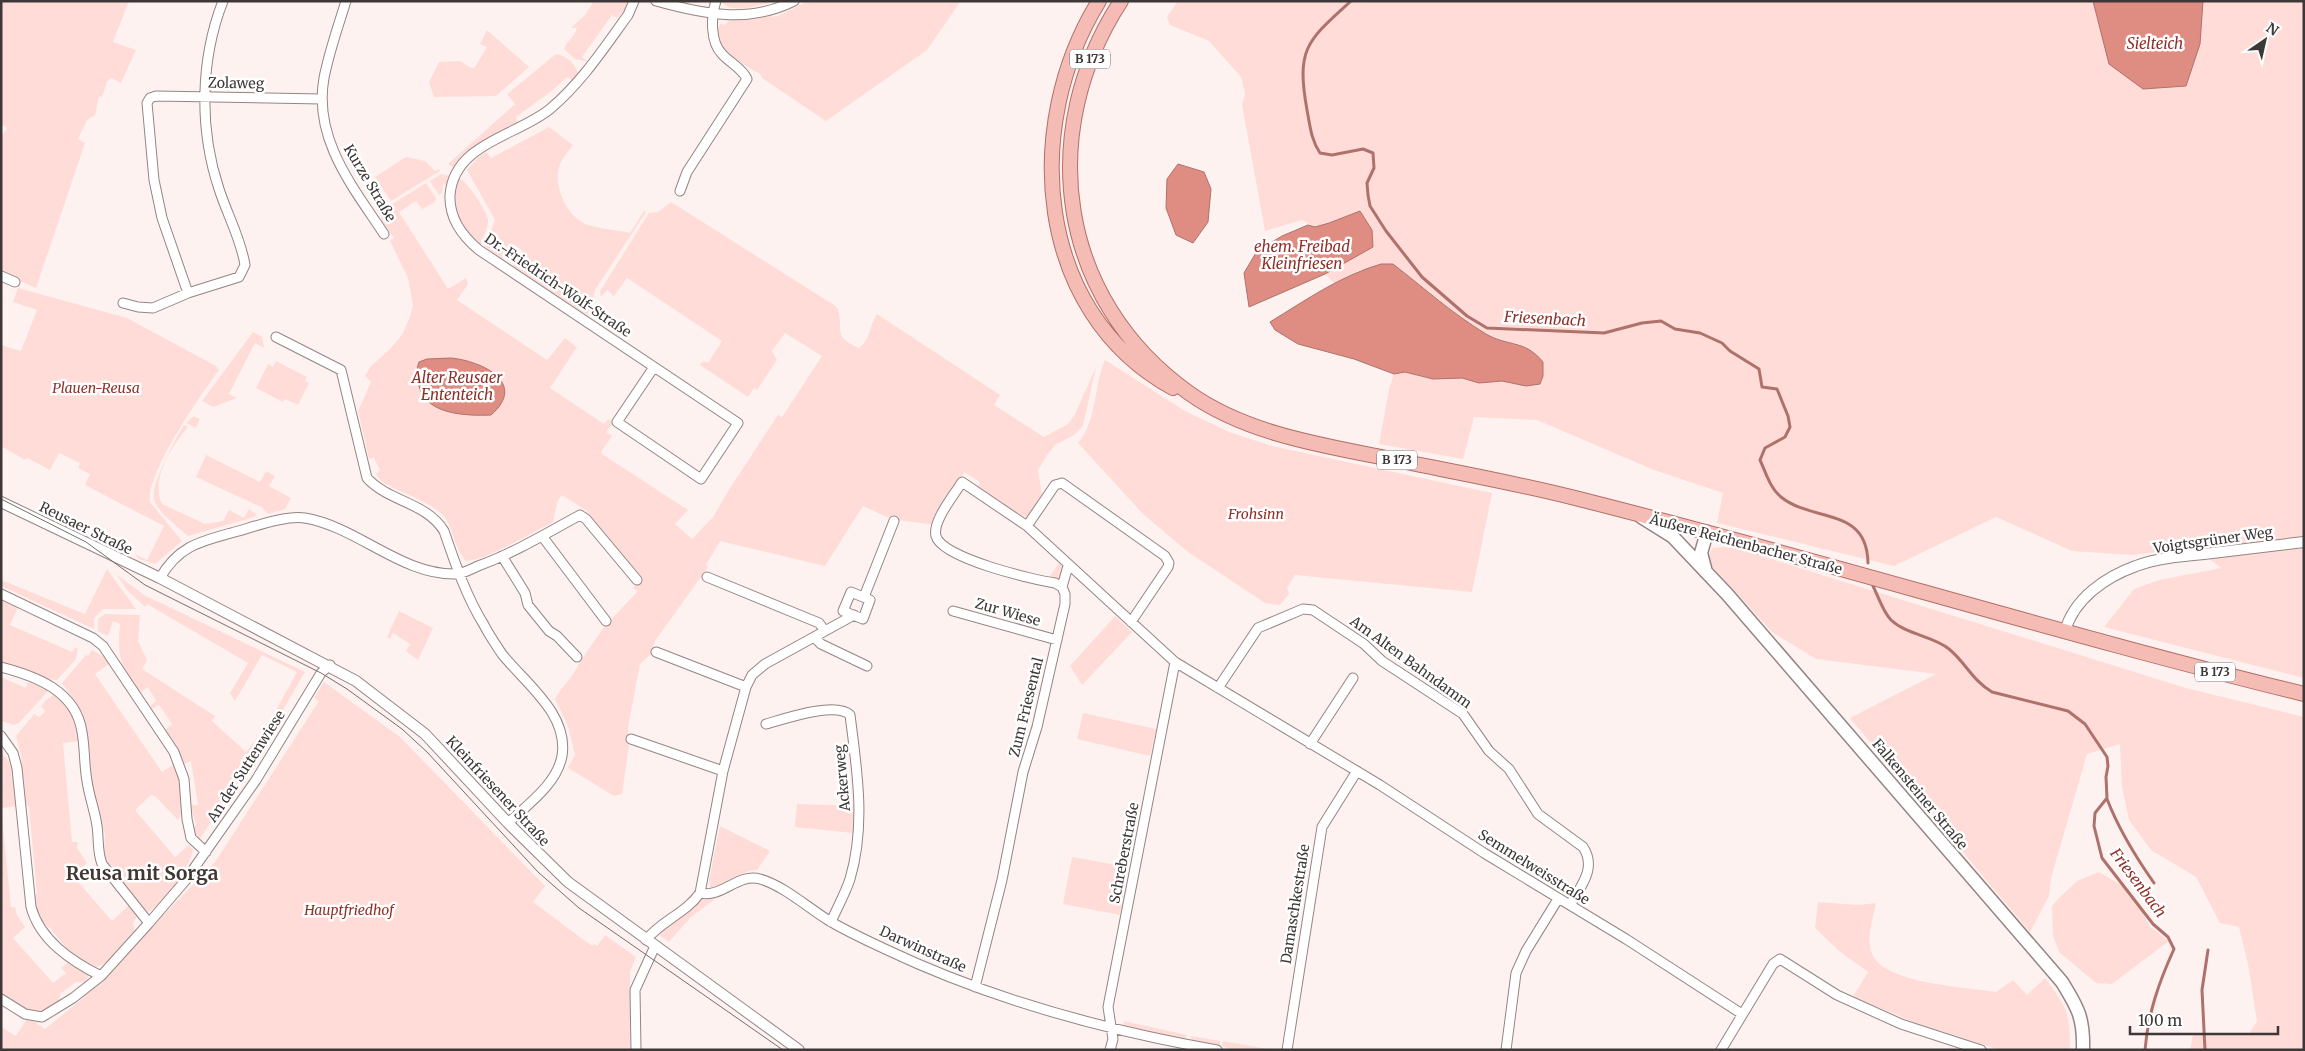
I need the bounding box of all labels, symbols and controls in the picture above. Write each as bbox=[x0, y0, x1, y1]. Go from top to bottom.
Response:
north arrow bbox=[2240, 15, 2290, 65]
text: N bbox=[2263, 19, 2282, 40]
water label: Sielteich bbox=[2127, 34, 2183, 53]
road number: B 173 bbox=[1070, 50, 1110, 68]
street label: Zolaweg bbox=[208, 74, 265, 93]
street label: Kurze Straße bbox=[340, 141, 400, 225]
street label: Dr.-Friedrich-Wolf-Straße bbox=[481, 229, 635, 341]
water label: ehem. Freibad Kleinfriesen bbox=[1254, 237, 1350, 273]
water label: Friesenbach bbox=[1503, 307, 1586, 330]
water label: Alter Reusaer Ententeich bbox=[411, 368, 503, 404]
park label: Plauen-Reusa bbox=[52, 379, 140, 397]
road number: B 173 bbox=[1377, 450, 1417, 470]
street label: Reusaer Straße bbox=[37, 498, 135, 558]
park label: Frohsinn bbox=[1227, 505, 1284, 523]
street label: Äußere Reichenbacher Straße bbox=[1647, 509, 1844, 578]
street label: Voigtsgrüner Weg bbox=[2151, 523, 2275, 557]
street label: Zur Wiese bbox=[973, 594, 1043, 630]
street label: Am Alten Bahndamm bbox=[1346, 611, 1475, 712]
street label: Zum Friesental bbox=[1005, 655, 1047, 759]
road number: B 173 bbox=[2195, 662, 2235, 682]
street label: An der Suttenwiese bbox=[203, 707, 289, 826]
street label: Kleinfriesener Straße bbox=[442, 732, 554, 850]
street label: Falkensteiner Straße bbox=[1868, 735, 1972, 853]
street label: Ackerweg bbox=[830, 743, 854, 813]
street label: Schreberstraße bbox=[1105, 801, 1143, 905]
street label: Semmelweisstraße bbox=[1475, 825, 1593, 909]
street label: Damaschkestraße bbox=[1277, 843, 1313, 965]
water label: Friesenbach bbox=[2106, 844, 2171, 921]
district label: Reusa mit Sorga bbox=[66, 861, 219, 885]
park label: Hauptfriedhof bbox=[303, 901, 396, 919]
street label: Darwinstraße bbox=[877, 922, 969, 976]
scale bar bbox=[2130, 1004, 2278, 1036]
text: 100 m bbox=[2138, 1011, 2182, 1030]

